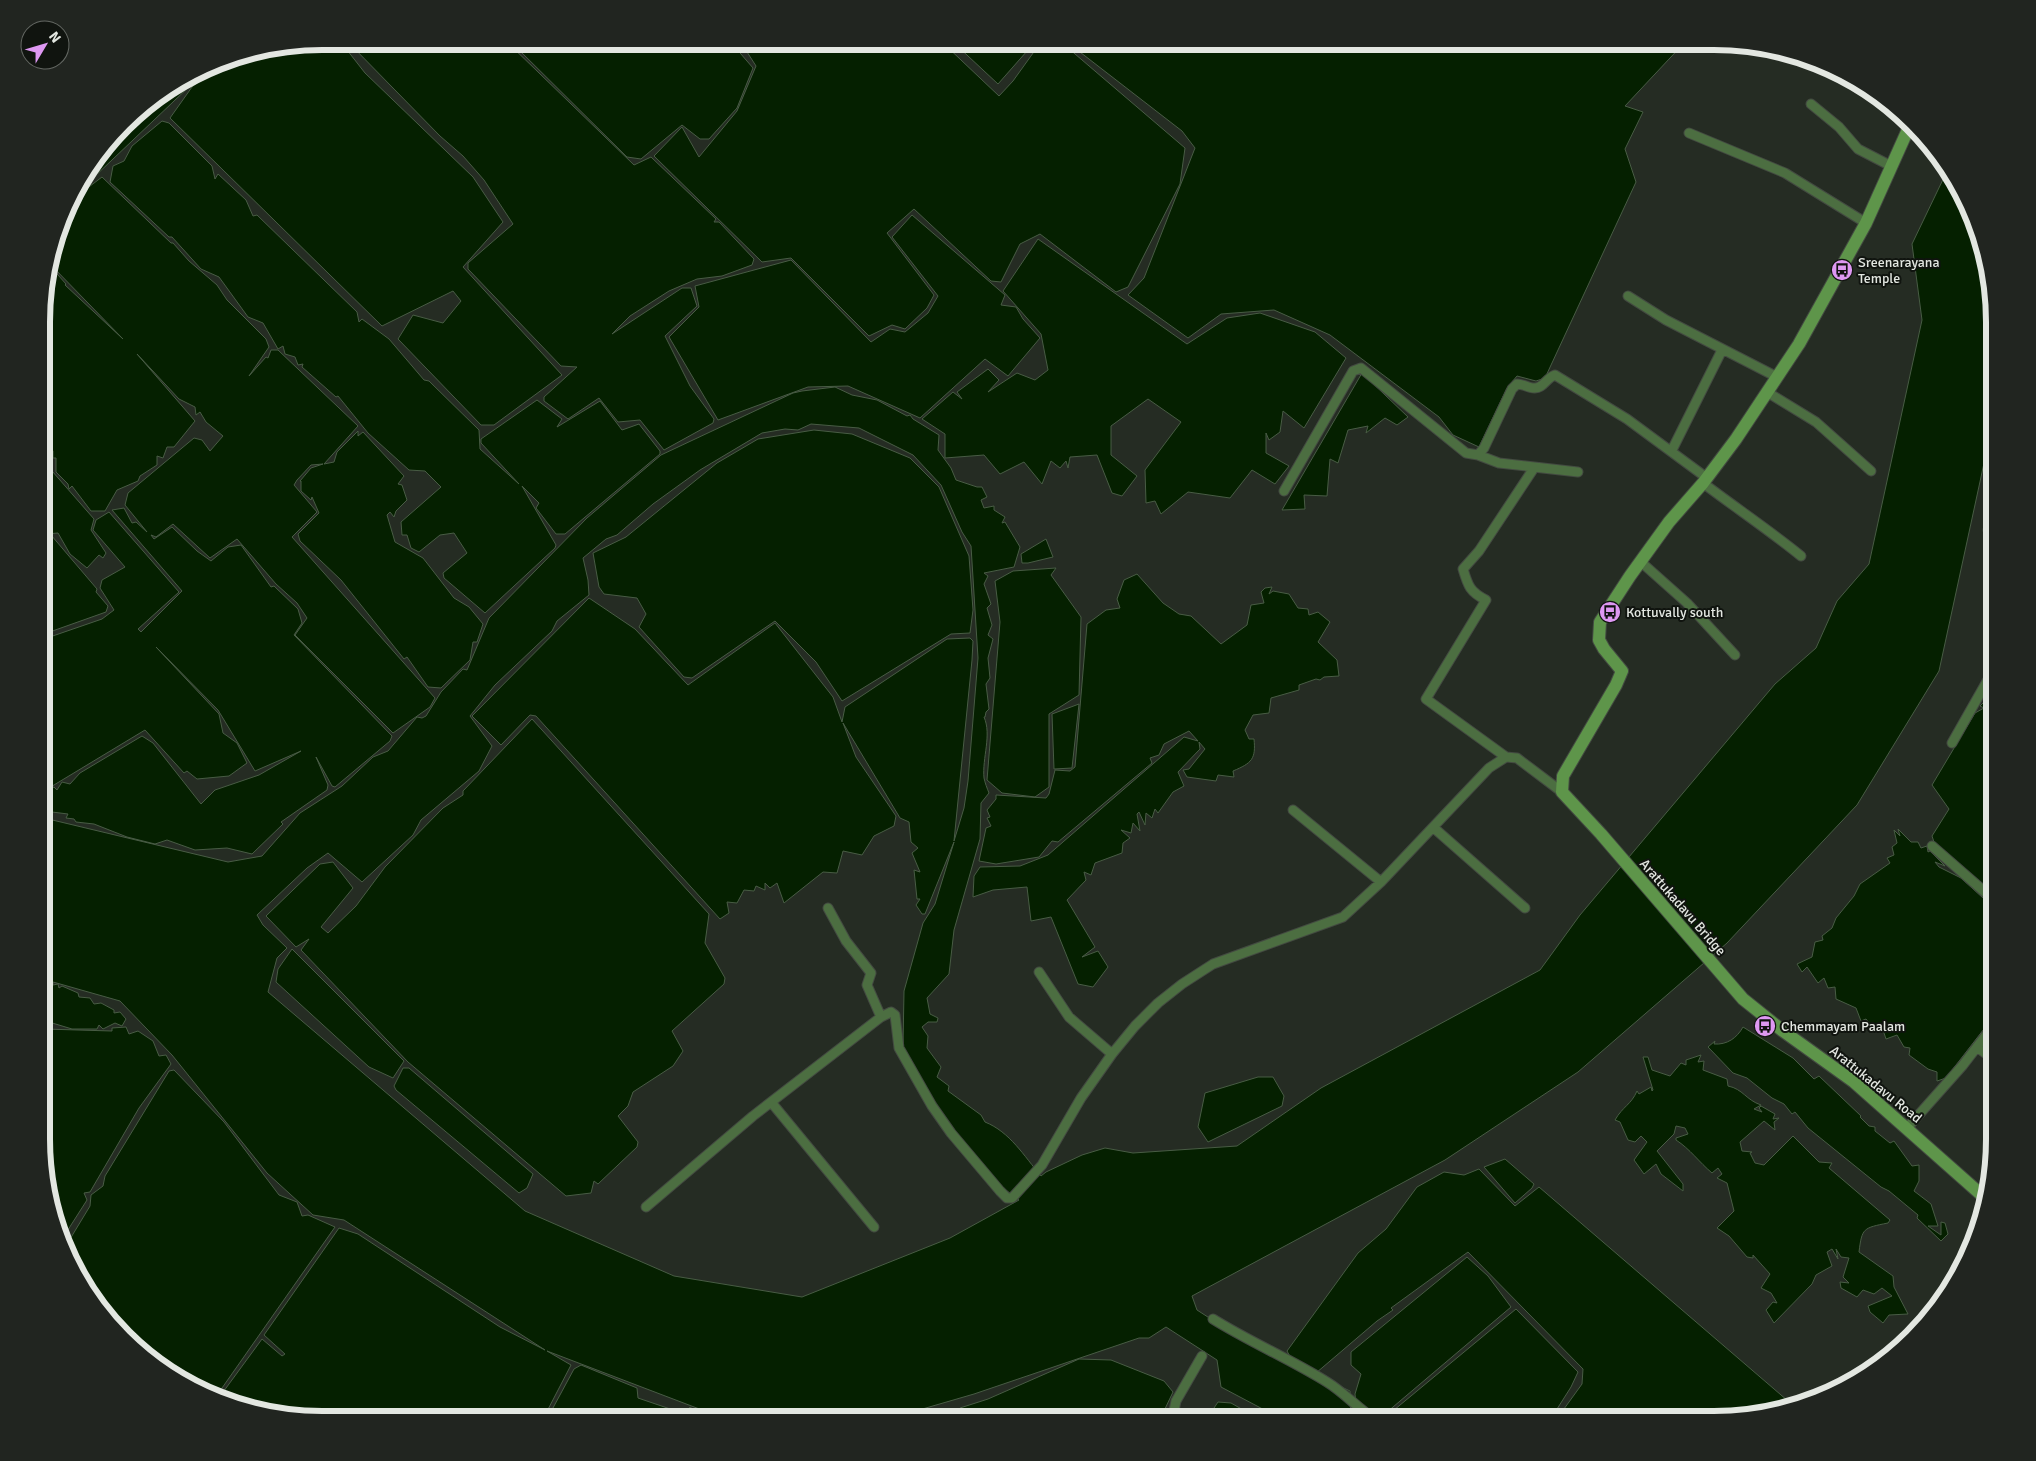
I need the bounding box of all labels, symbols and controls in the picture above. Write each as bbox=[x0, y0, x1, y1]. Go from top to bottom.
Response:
north arrow bbox=[20, 20, 70, 70]
text: N bbox=[45, 28, 65, 46]
place label: Sreenarayana Temple bbox=[1858, 254, 1940, 287]
bus stop icon: Sreenarayana Temple bbox=[1830, 258, 1854, 282]
bus stop icon: Kottuvally south bbox=[1598, 600, 1622, 624]
place label: Kottuvally south bbox=[1626, 604, 1723, 621]
street label: Arattukadavu Bridge bbox=[1636, 855, 1729, 959]
bus stop icon: Chemmayam Paalam bbox=[1753, 1014, 1777, 1038]
place label: Chemmayam Paalam bbox=[1781, 1018, 1905, 1035]
street label: Arattukadavu Road bbox=[1826, 1042, 1925, 1127]

